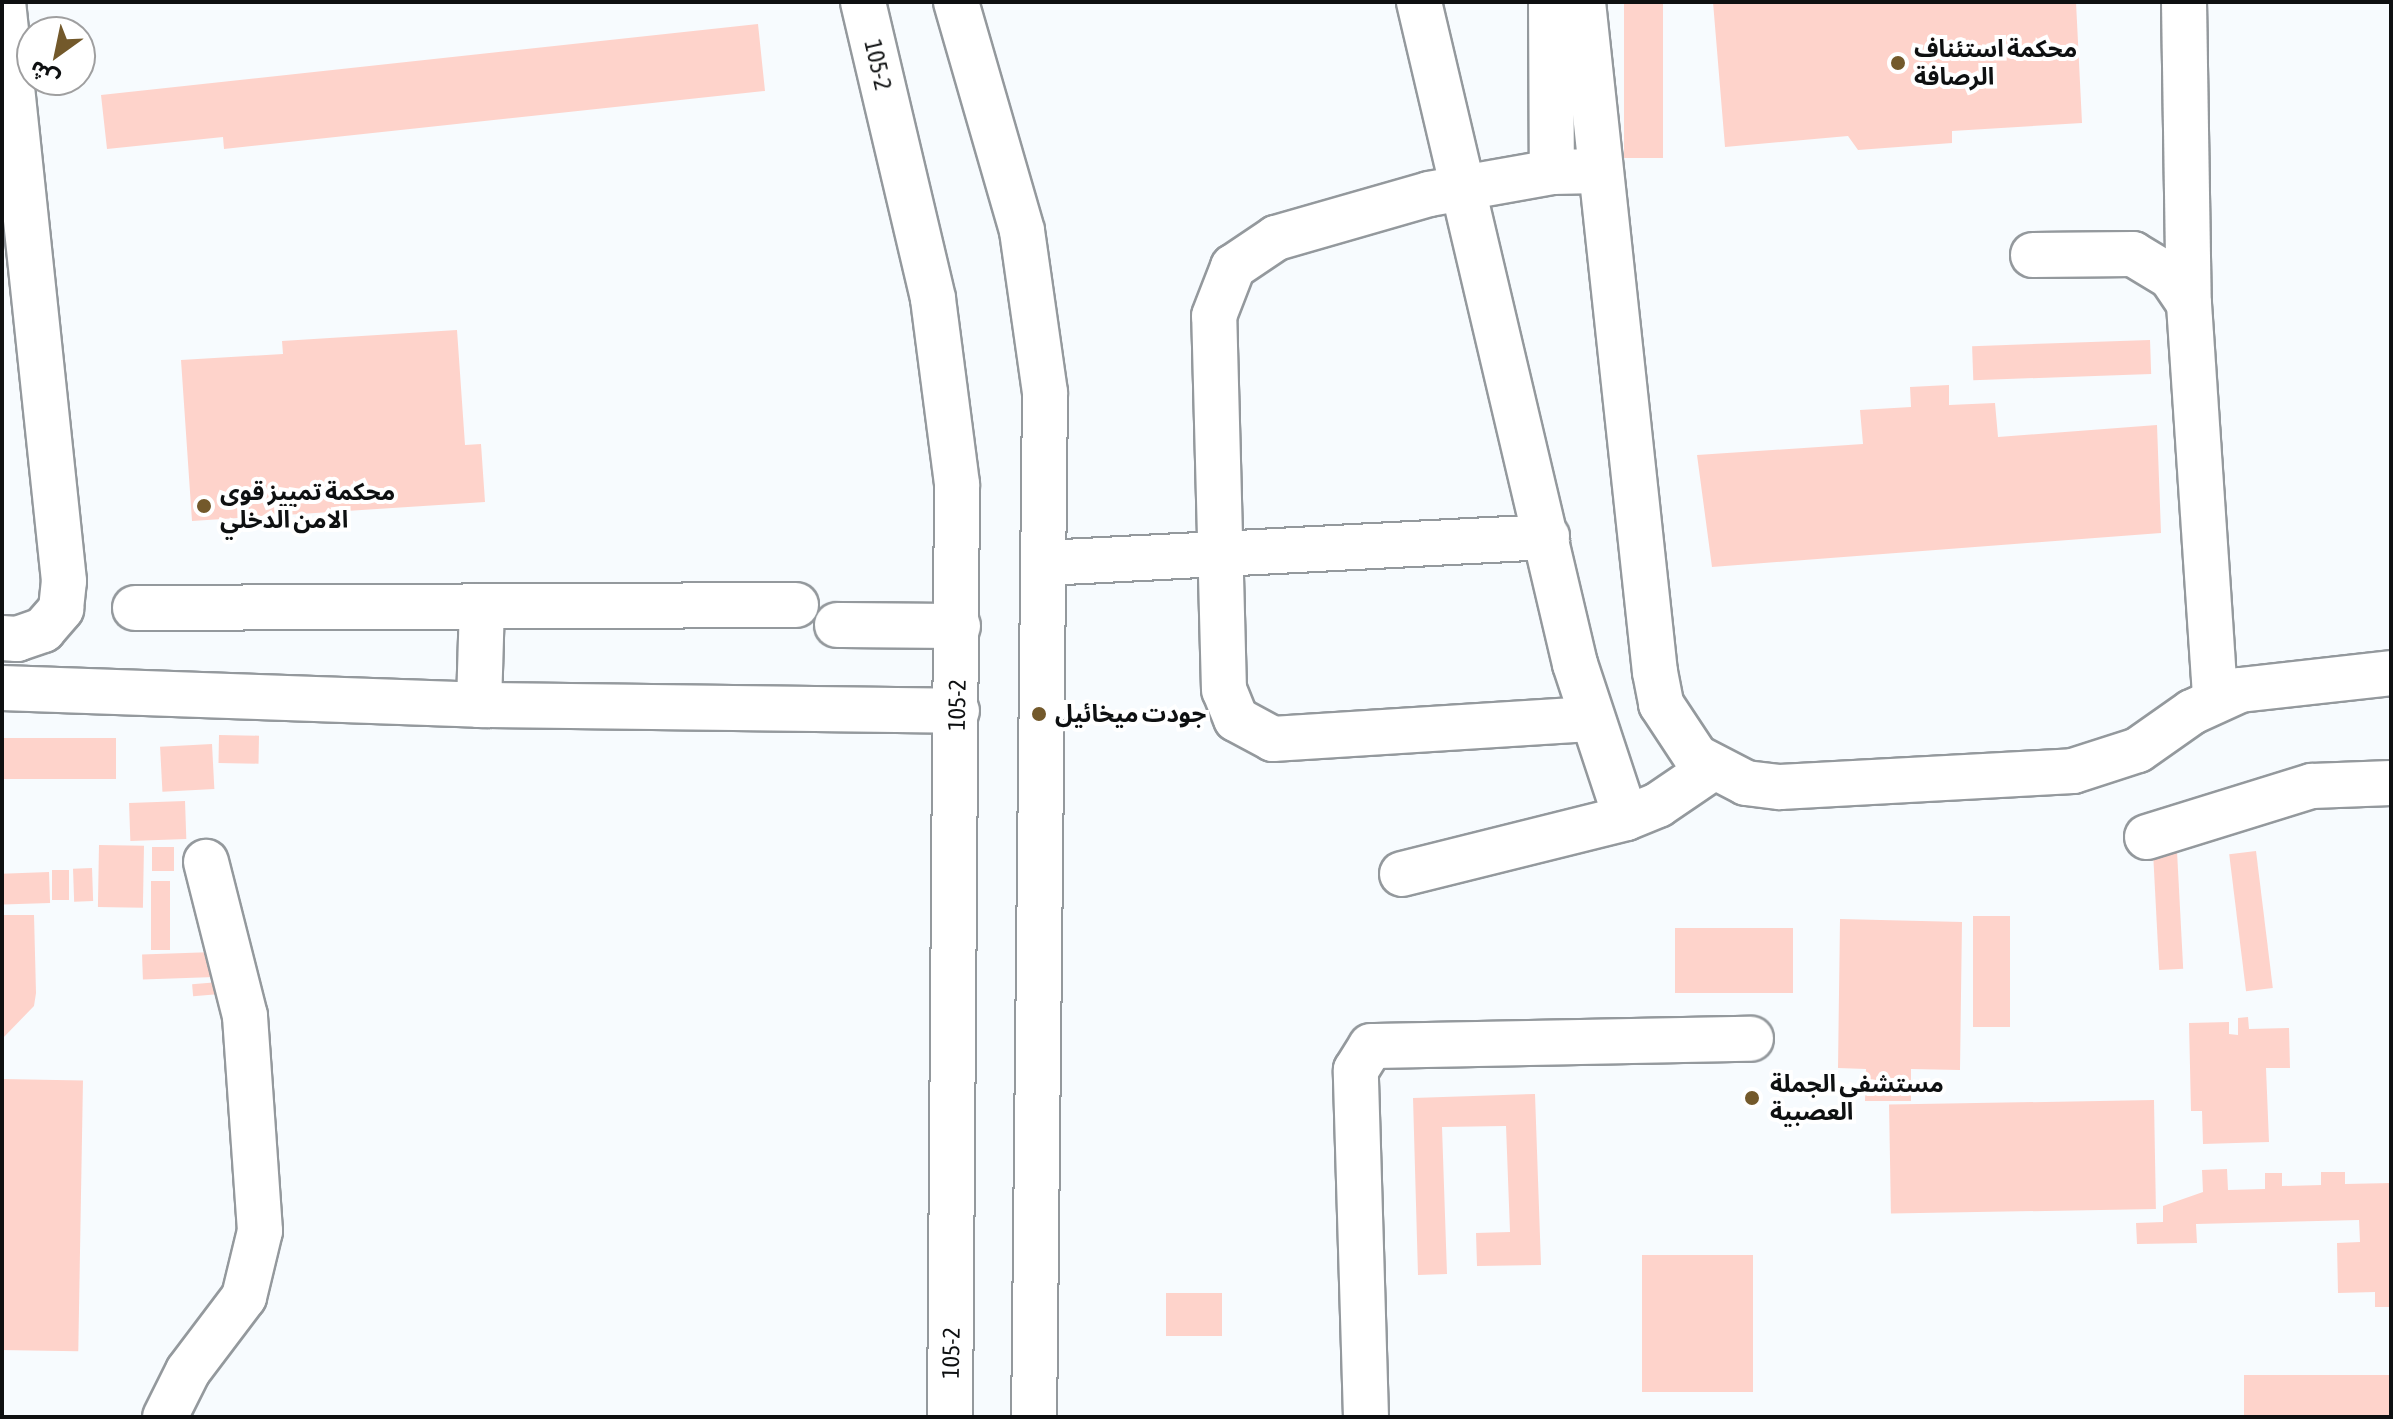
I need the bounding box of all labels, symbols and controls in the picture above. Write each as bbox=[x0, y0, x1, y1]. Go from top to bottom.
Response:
north arrow bbox=[16, 16, 96, 96]
place label: محكمة استئناف الرصافة bbox=[1914, 35, 2077, 91]
street label: 105-2 bbox=[858, 37, 898, 93]
marker: محكمة استئناف الرصافة bbox=[1889, 54, 1907, 72]
text: ش bbox=[24, 55, 64, 94]
place label: محكمة تمييز قوى الامن الدخلي bbox=[220, 478, 395, 534]
marker: محكمة تمييز قوى الامن الدخلي bbox=[195, 497, 213, 515]
street label: 105-2 bbox=[942, 679, 972, 731]
place label: جودت ميخائيل bbox=[1055, 700, 1206, 728]
marker: جودت ميخائيل bbox=[1030, 705, 1048, 723]
place label: مستشفى الجملة العصبية bbox=[1770, 1070, 1944, 1126]
marker: مستشفى الجملة العصبية bbox=[1741, 1087, 1763, 1109]
street label: 105-2 bbox=[936, 1327, 966, 1379]

